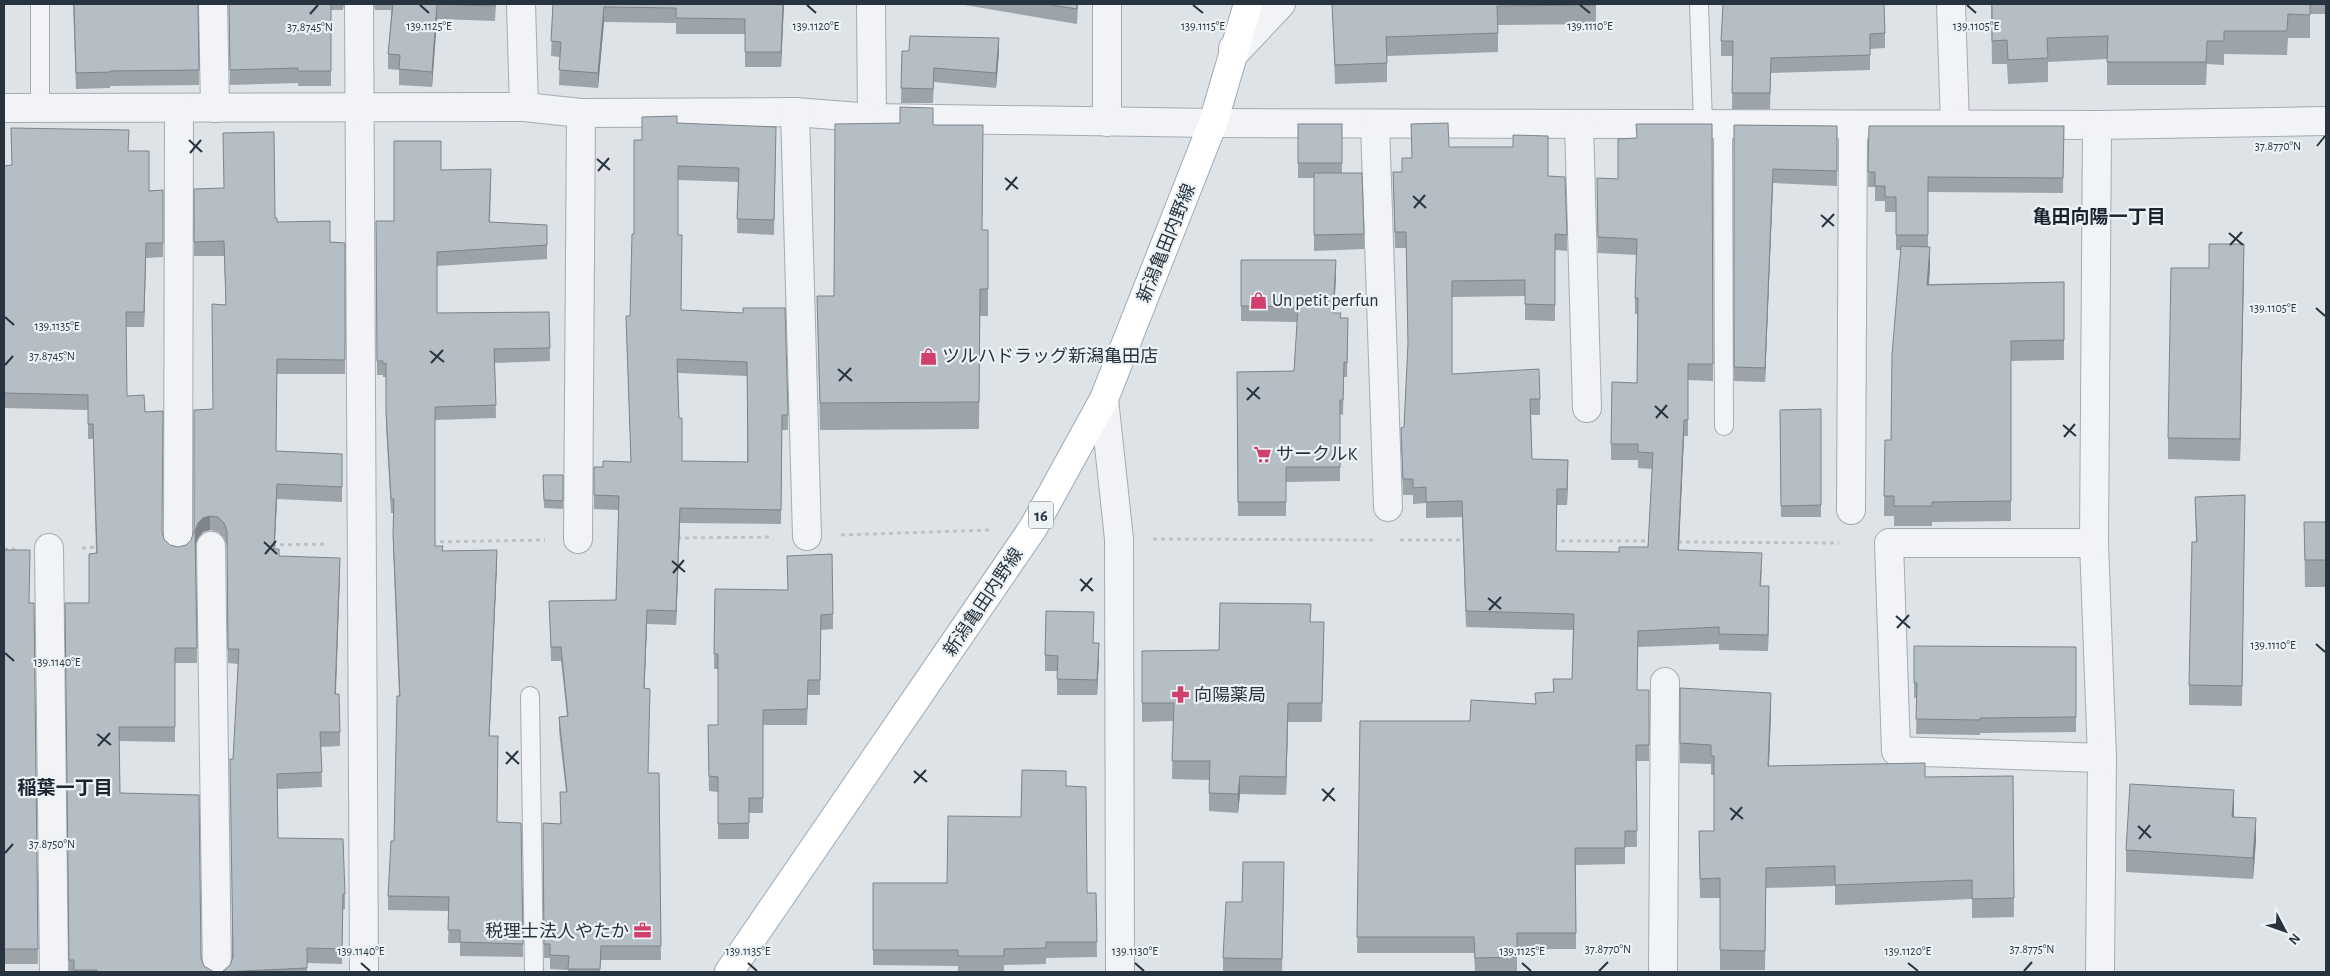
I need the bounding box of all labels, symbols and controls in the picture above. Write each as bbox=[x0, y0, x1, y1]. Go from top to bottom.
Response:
text: 139.1125°E bbox=[406, 20, 452, 32]
text: 139.1120°E bbox=[793, 20, 840, 32]
text: 139.1115°E bbox=[1181, 20, 1225, 32]
text: 139.1110°E bbox=[1567, 20, 1613, 32]
text: 139.1105°E bbox=[1953, 20, 1999, 32]
text: 37.8745°N bbox=[287, 21, 333, 33]
text: 37.8770°N bbox=[2255, 140, 2301, 152]
street label: 新潟亀田内野線 bbox=[1133, 181, 1199, 305]
district label: 亀田向陽一丁目 bbox=[2032, 206, 2166, 227]
shop icon: Un petit perfun bbox=[1248, 290, 1268, 310]
place label: Un petit perfun bbox=[1272, 292, 1378, 310]
text: 139.1105°E bbox=[2250, 302, 2296, 314]
text: 139.1135°E bbox=[35, 320, 80, 332]
shop icon: ツルハドラッグ新潟亀田店 bbox=[918, 346, 938, 366]
place label: ツルハドラッグ新潟亀田店 bbox=[942, 346, 1158, 366]
text: 37.8745°N bbox=[29, 350, 75, 362]
supermarket icon: サークルK bbox=[1252, 444, 1272, 464]
place label: サークルK bbox=[1276, 445, 1357, 464]
road number: 16 bbox=[1028, 502, 1054, 528]
street label: 新潟亀田内野線 bbox=[939, 544, 1027, 660]
text: 139.1110°E bbox=[2250, 639, 2296, 651]
text: 139.1140°E bbox=[33, 656, 81, 668]
pharmacy icon: 向陽薬局 bbox=[1170, 685, 1190, 705]
place label: 向陽薬局 bbox=[1194, 685, 1266, 705]
district label: 稲葉一丁目 bbox=[17, 777, 113, 798]
text: 37.8750°N bbox=[29, 838, 75, 850]
north arrow bbox=[2260, 906, 2310, 956]
place label: 税理士法人やたか bbox=[485, 921, 629, 941]
office icon: 税理士法人やたか bbox=[633, 921, 653, 941]
text: N bbox=[2286, 931, 2303, 947]
text: 37.8770°N bbox=[1585, 943, 1631, 955]
text: 37.8775°N bbox=[2009, 943, 2055, 955]
text: 139.1140°E bbox=[337, 945, 385, 957]
text: 139.1135°E bbox=[726, 945, 771, 957]
text: 139.1130°E bbox=[1112, 945, 1158, 957]
text: 139.1125°E bbox=[1499, 945, 1545, 957]
text: 139.1120°E bbox=[1885, 945, 1932, 957]

